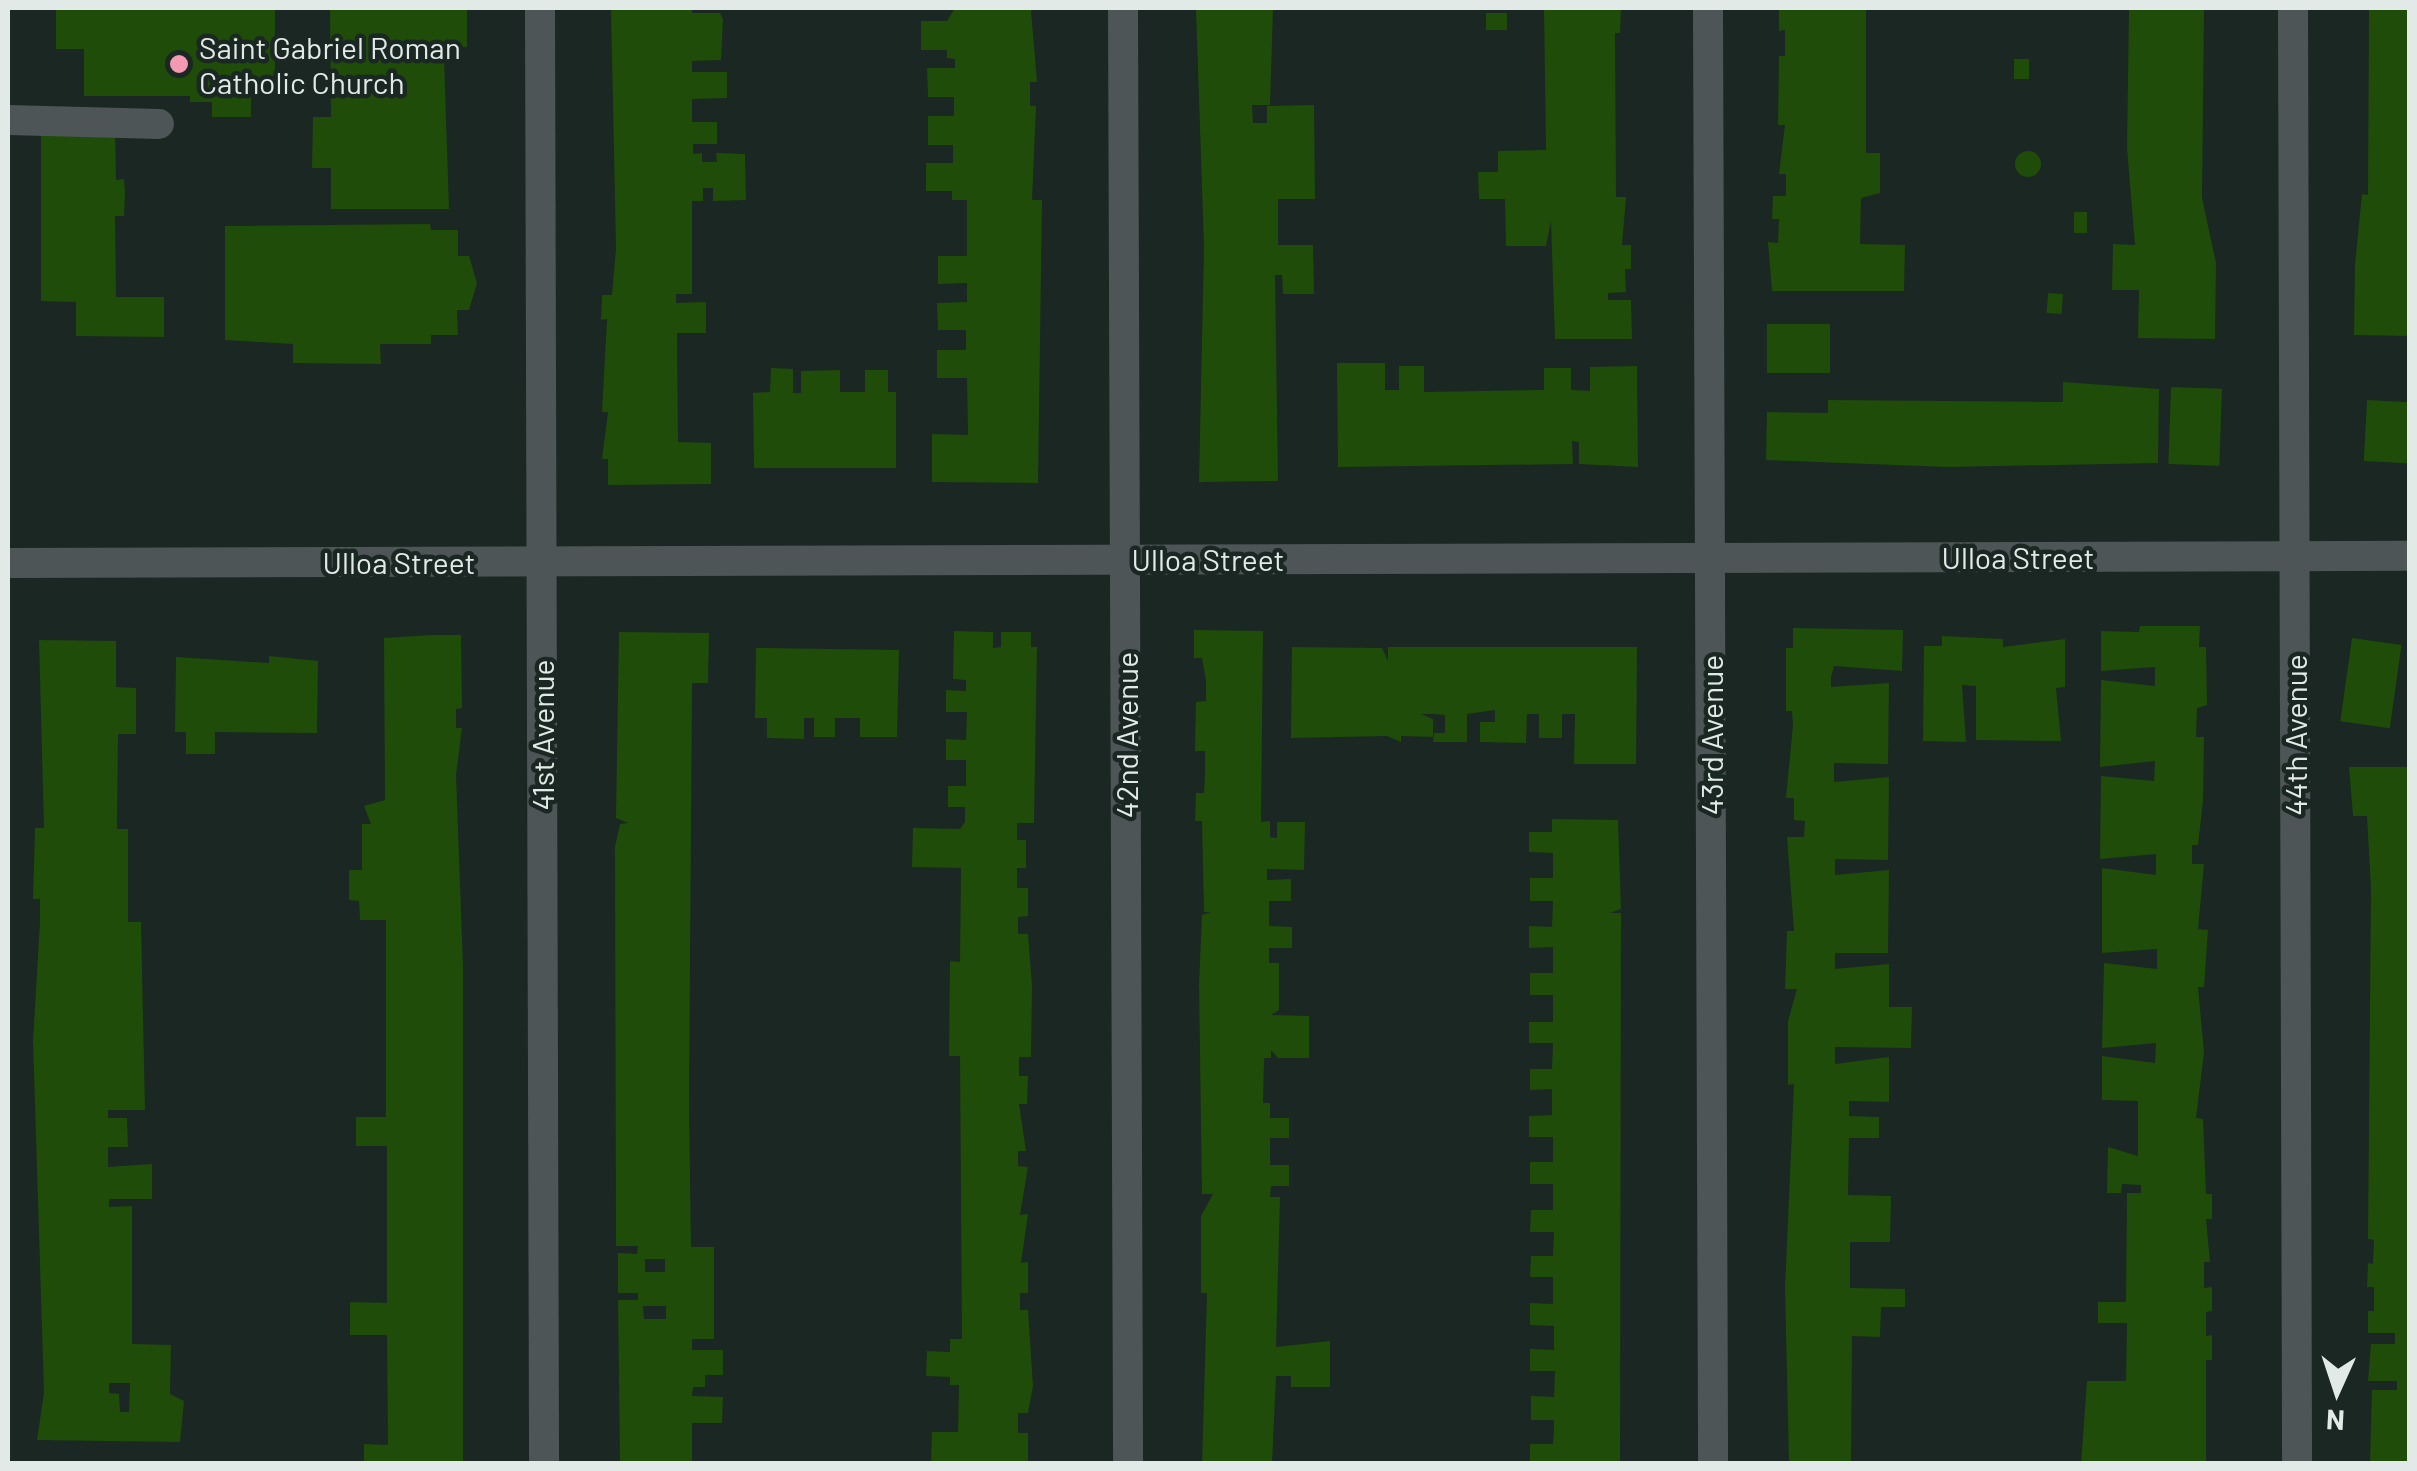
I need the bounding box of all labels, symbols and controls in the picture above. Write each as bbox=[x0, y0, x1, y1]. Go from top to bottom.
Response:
place label: Saint Gabriel Roman Catholic Church bbox=[199, 29, 461, 100]
marker: Saint Gabriel Roman Catholic Church bbox=[168, 53, 190, 75]
street label: Ulloa Street bbox=[1942, 539, 2094, 575]
street label: Ulloa Street bbox=[1132, 541, 1284, 577]
street label: Ulloa Street bbox=[323, 544, 475, 580]
street label: 42nd Avenue bbox=[1108, 652, 1144, 818]
street label: 44th Avenue bbox=[2277, 654, 2313, 816]
street label: 43rd Avenue bbox=[1693, 655, 1729, 815]
street label: 41st Avenue bbox=[524, 660, 560, 810]
north arrow bbox=[2287, 1341, 2387, 1441]
text: N bbox=[2325, 1403, 2346, 1438]

